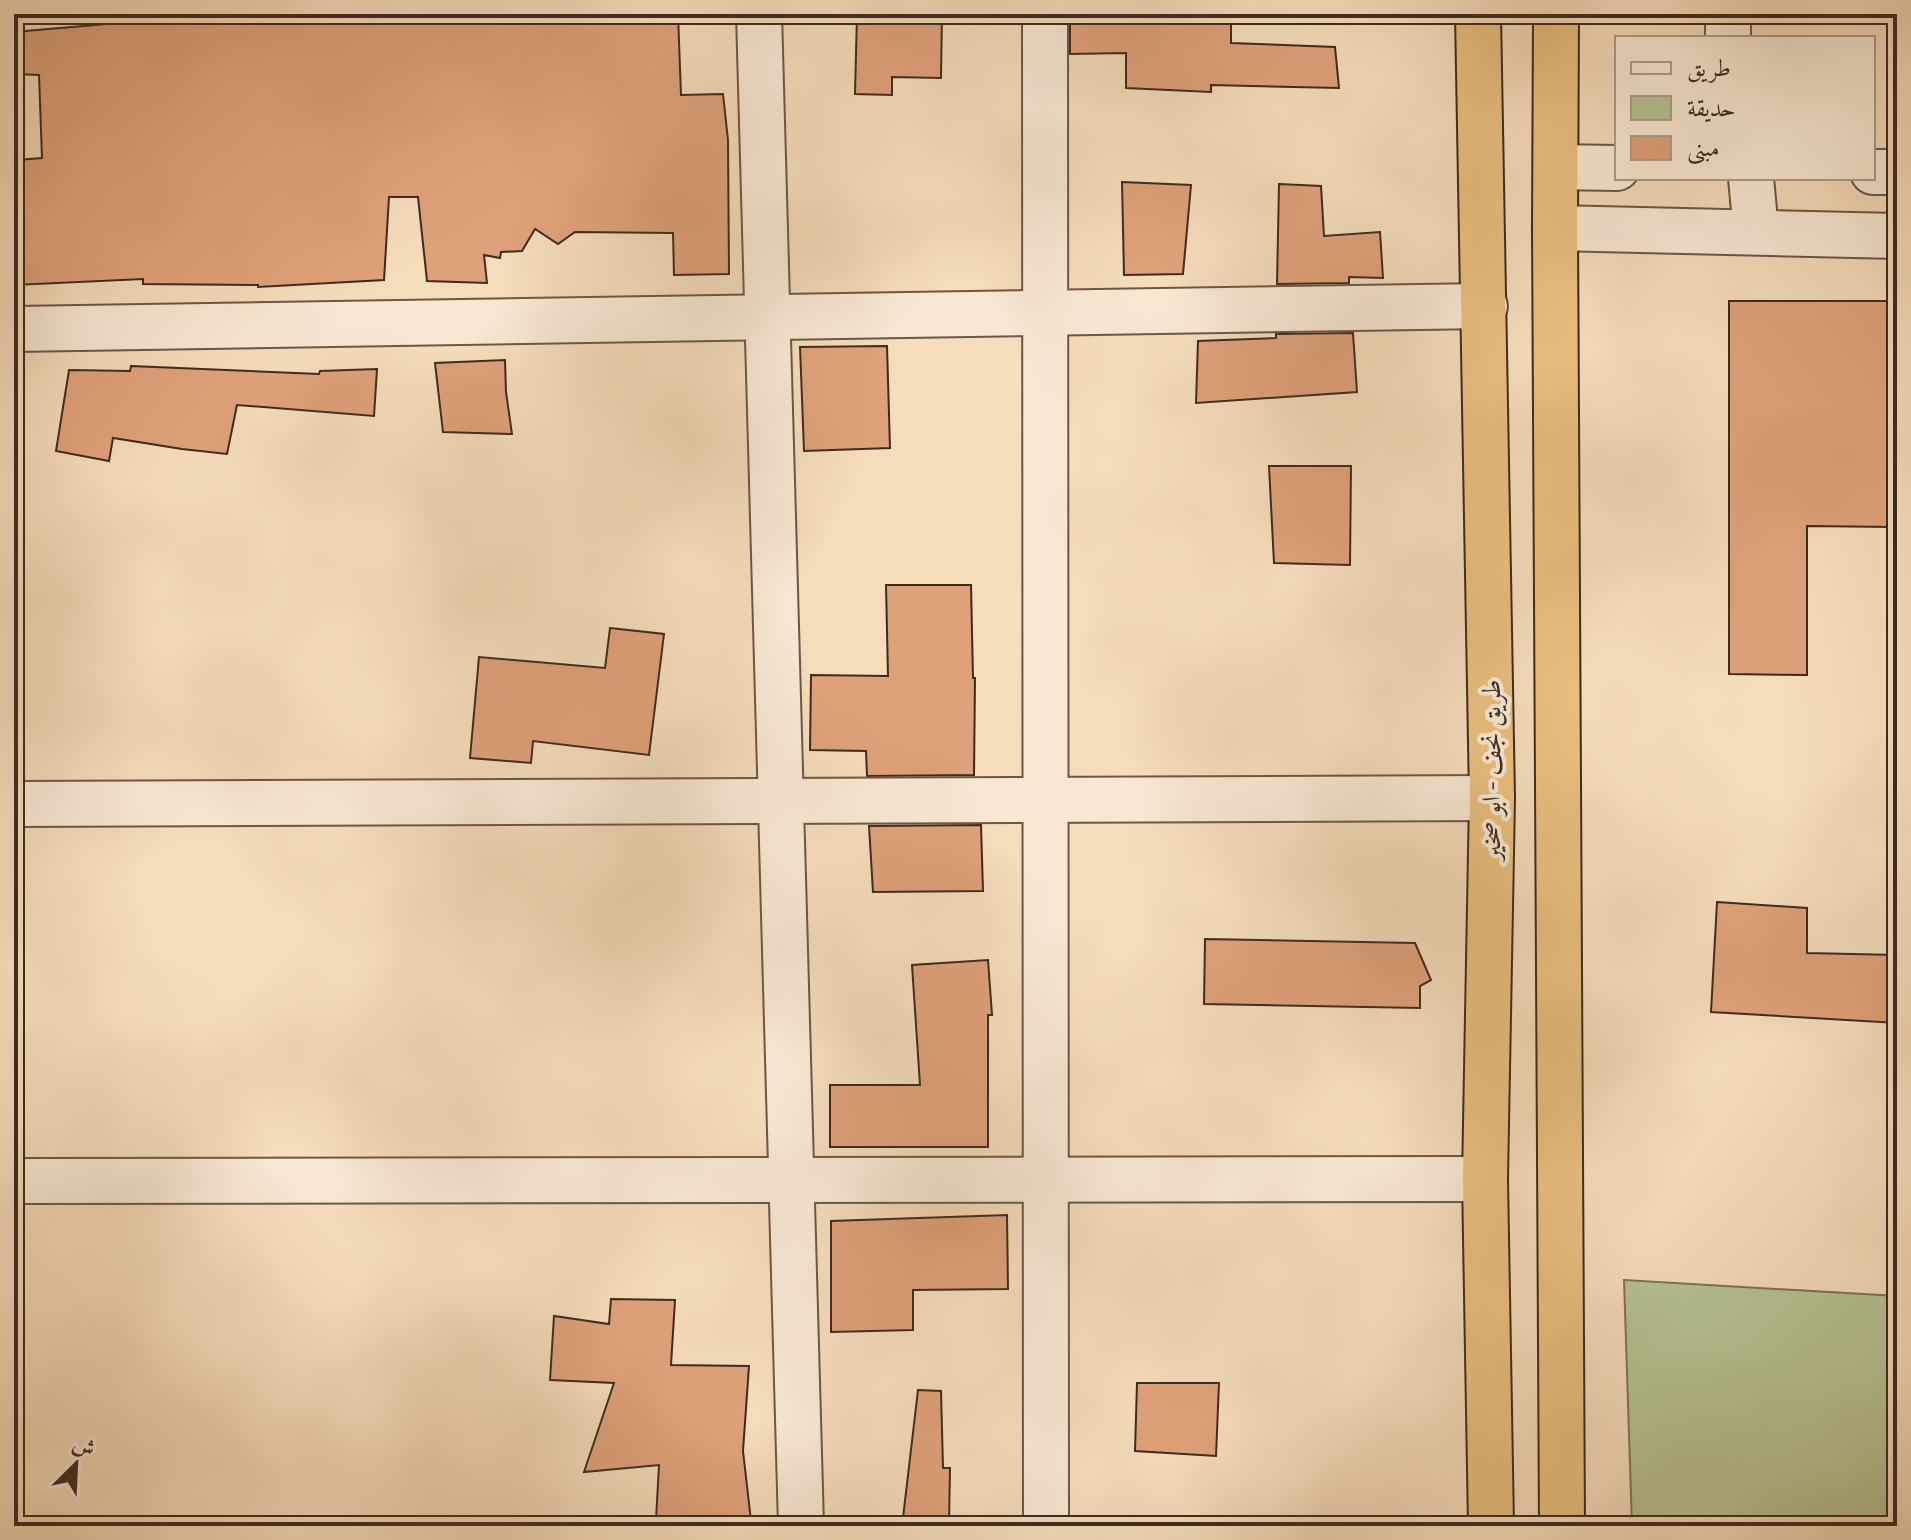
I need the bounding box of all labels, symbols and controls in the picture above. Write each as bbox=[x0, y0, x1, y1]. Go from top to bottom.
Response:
legend bbox=[1615, 36, 1875, 180]
text: طريق bbox=[1687, 50, 1731, 85]
text: حديقة bbox=[1687, 90, 1736, 125]
text: مبنى bbox=[1687, 130, 1720, 165]
street label: طريق نجف - ابو صخير bbox=[1471, 680, 1510, 863]
north arrow bbox=[36, 1424, 116, 1504]
text: ش bbox=[68, 1427, 101, 1465]

